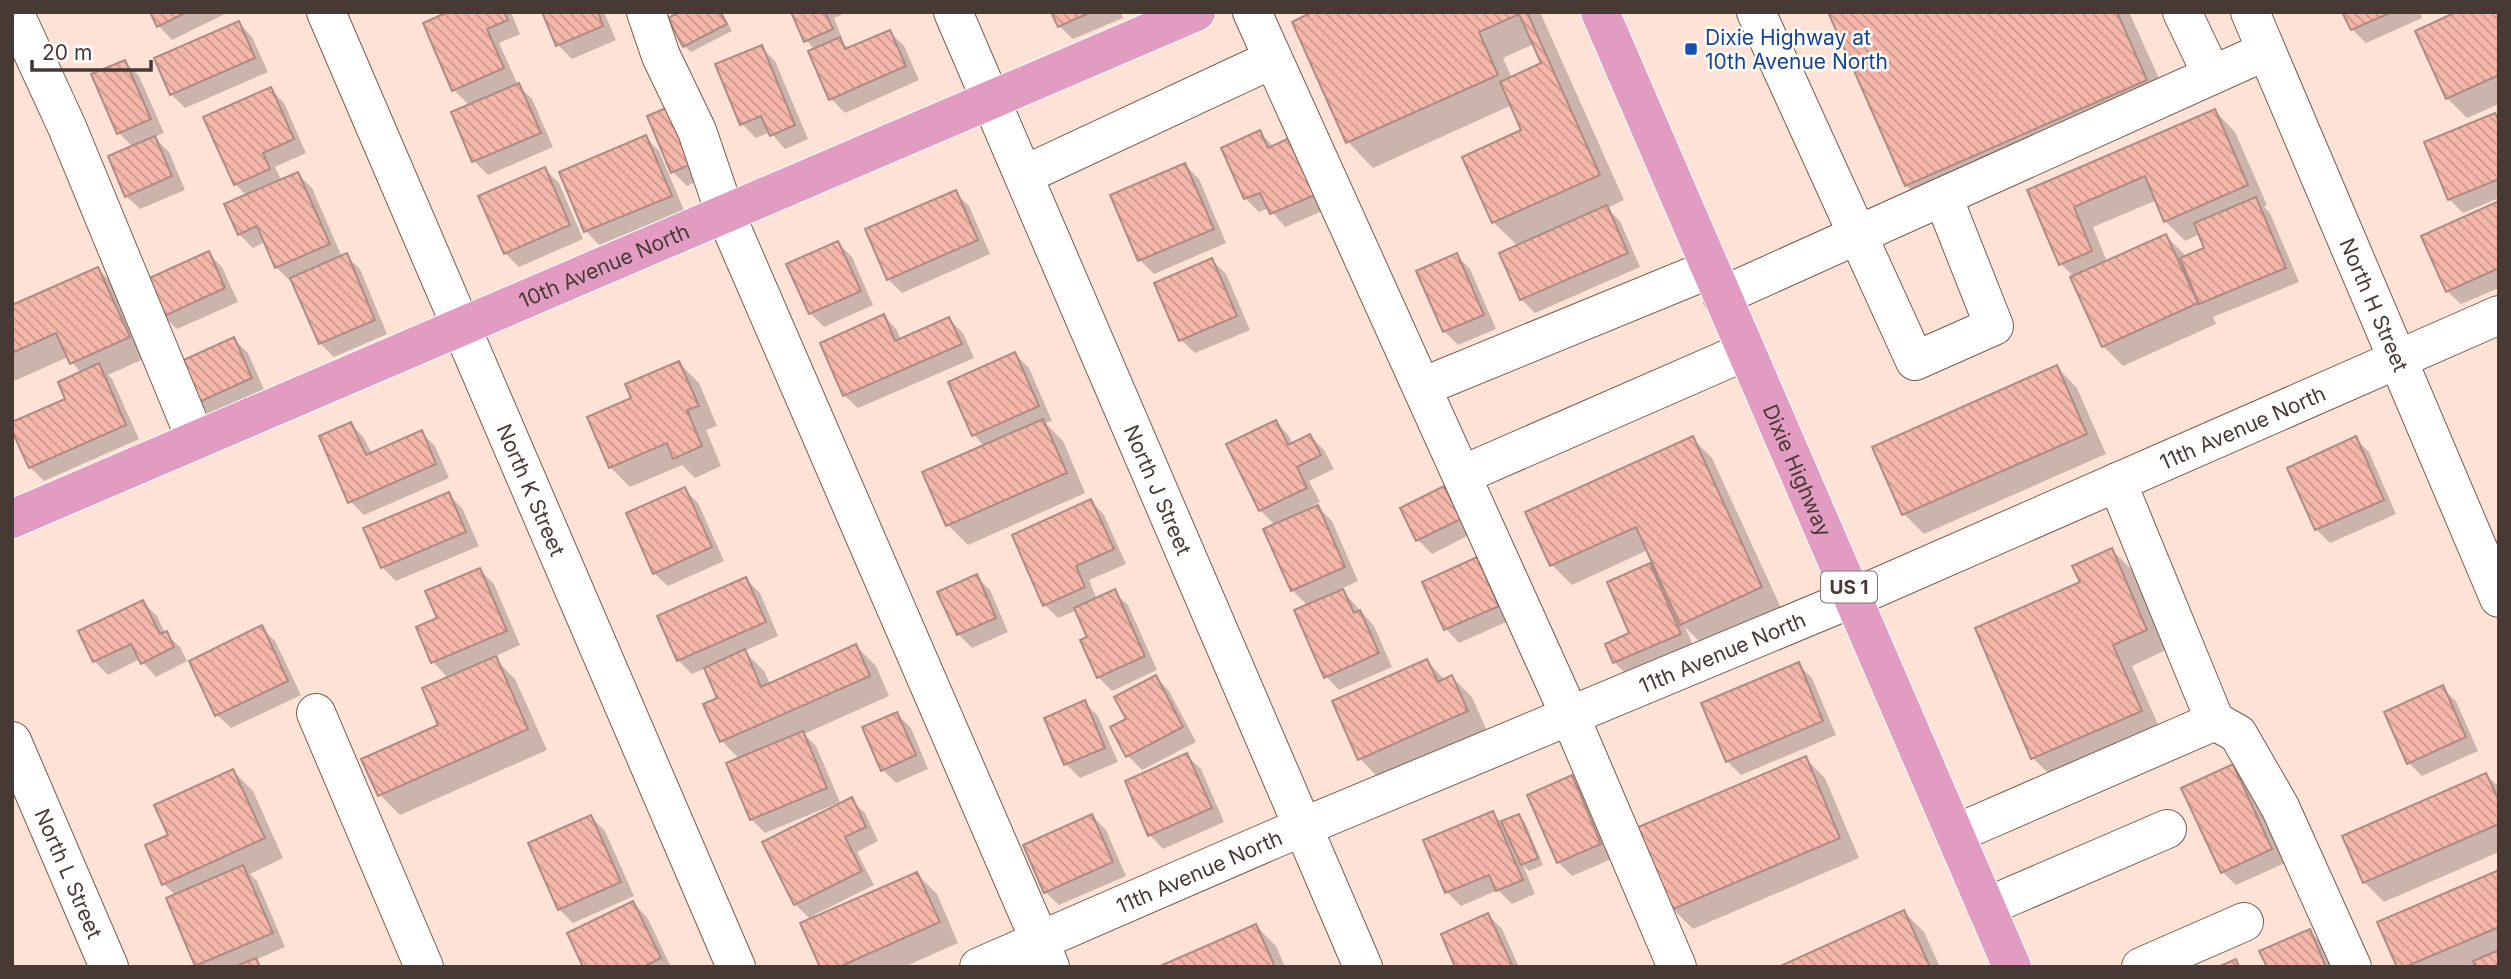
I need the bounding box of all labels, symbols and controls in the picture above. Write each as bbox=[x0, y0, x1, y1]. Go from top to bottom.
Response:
place label: Dixie Highway at 10th Avenue North bbox=[1705, 25, 1888, 74]
scale bar bbox=[32, 28, 150, 72]
text: 20 m bbox=[42, 40, 92, 65]
marker: Dixie Highway at 10th Avenue North bbox=[1683, 41, 1699, 57]
street label: 10th Avenue North bbox=[515, 218, 693, 313]
street label: North H Street bbox=[2335, 234, 2414, 375]
street label: 11th Avenue North bbox=[2156, 380, 2329, 475]
street label: Dixie Highway bbox=[1758, 400, 1837, 540]
street label: North K Street bbox=[492, 420, 571, 560]
street label: North J Street bbox=[1119, 421, 1197, 559]
road number: US 1 bbox=[1821, 572, 1877, 602]
street label: 11th Avenue North bbox=[1635, 607, 1809, 698]
street label: North L Street bbox=[30, 805, 108, 942]
street label: 11th Avenue North bbox=[1112, 825, 1286, 918]

